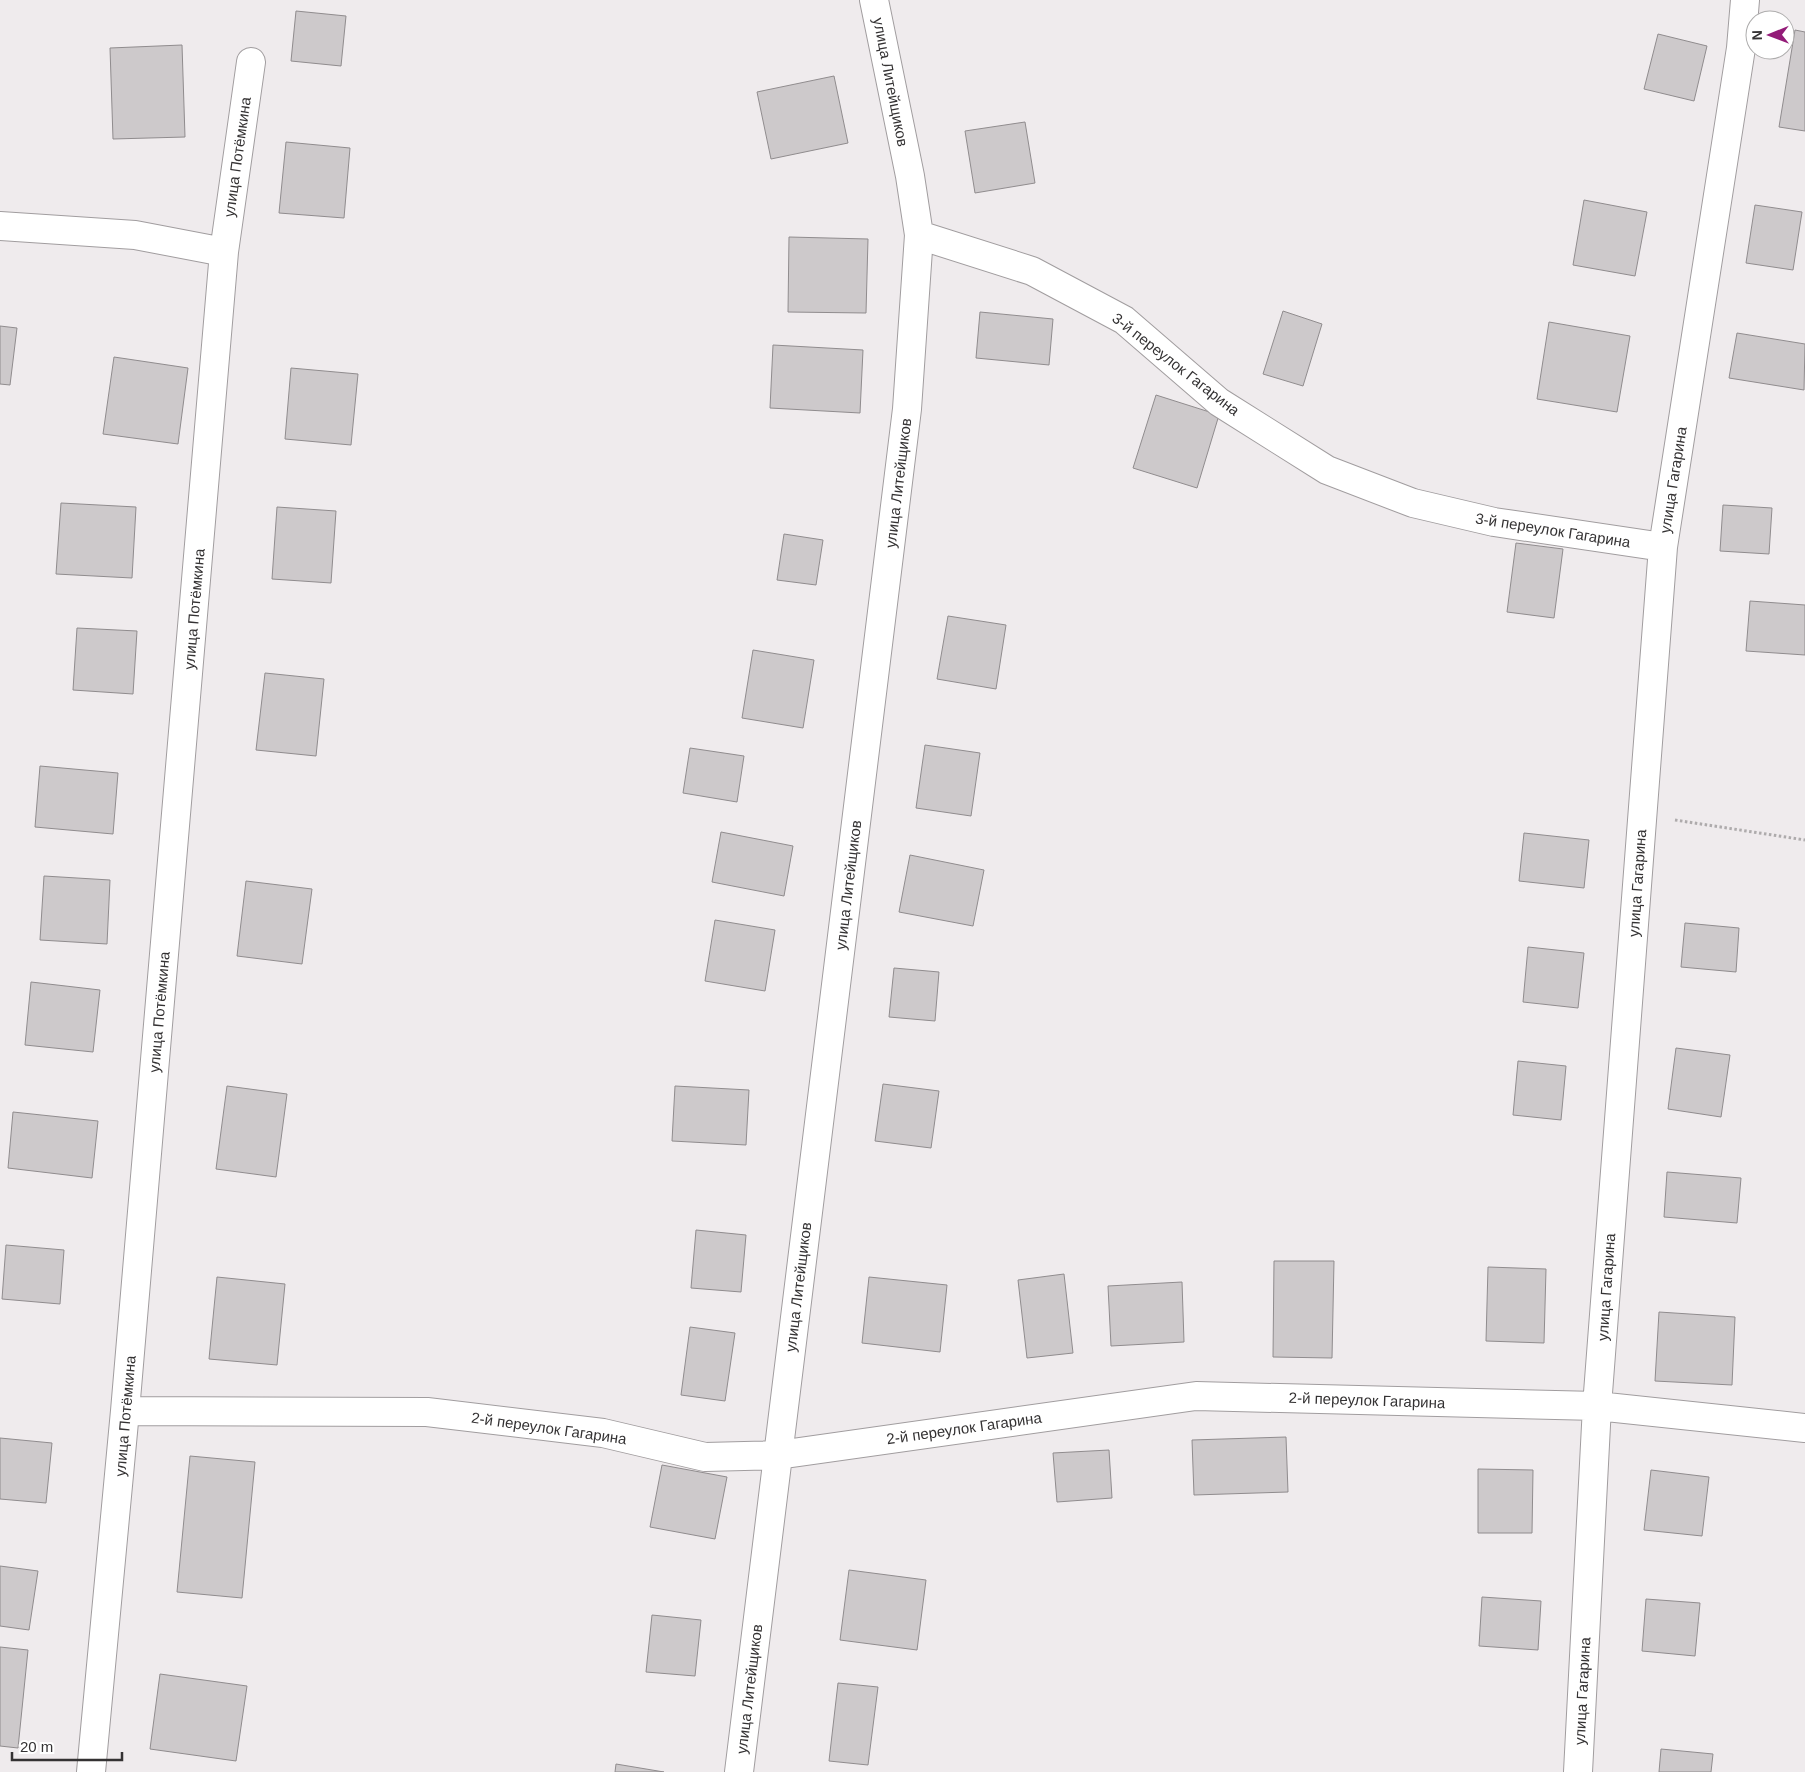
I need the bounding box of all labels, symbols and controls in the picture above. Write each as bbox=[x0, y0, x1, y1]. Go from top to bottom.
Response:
north arrow bbox=[1745, 10, 1795, 60]
street label: улица Литейщиков bbox=[870, 16, 912, 148]
text: N bbox=[1749, 30, 1765, 40]
street label: улица Потёмкина bbox=[220, 95, 254, 218]
street label: 3-й переулок Гагарина bbox=[1109, 309, 1243, 419]
street label: улица Литейщиков bbox=[882, 417, 914, 549]
street label: улица Гагарина bbox=[1656, 425, 1690, 535]
street label: 3-й переулок Гагарина bbox=[1474, 509, 1632, 551]
street label: улица Потёмкина bbox=[180, 547, 208, 670]
street label: улица Литейщиков bbox=[832, 819, 864, 951]
street label: улица Гагарина bbox=[1625, 828, 1649, 937]
street label: улица Потёмкина bbox=[145, 950, 173, 1073]
street label: улица Литейщиков bbox=[782, 1221, 814, 1353]
street label: улица Гагарина bbox=[1594, 1232, 1618, 1341]
street label: улица Потёмкина bbox=[111, 1354, 139, 1477]
street label: 2-й переулок Гагарина bbox=[1289, 1389, 1446, 1411]
street label: 2-й переулок Гагарина bbox=[470, 1409, 628, 1447]
street label: 2-й переулок Гагарина bbox=[885, 1409, 1043, 1447]
street label: улица Литейщиков bbox=[733, 1623, 765, 1755]
street label: улица Гагарина bbox=[1571, 1636, 1593, 1745]
scale bar bbox=[12, 1730, 122, 1762]
text: 20 m bbox=[20, 1738, 53, 1755]

